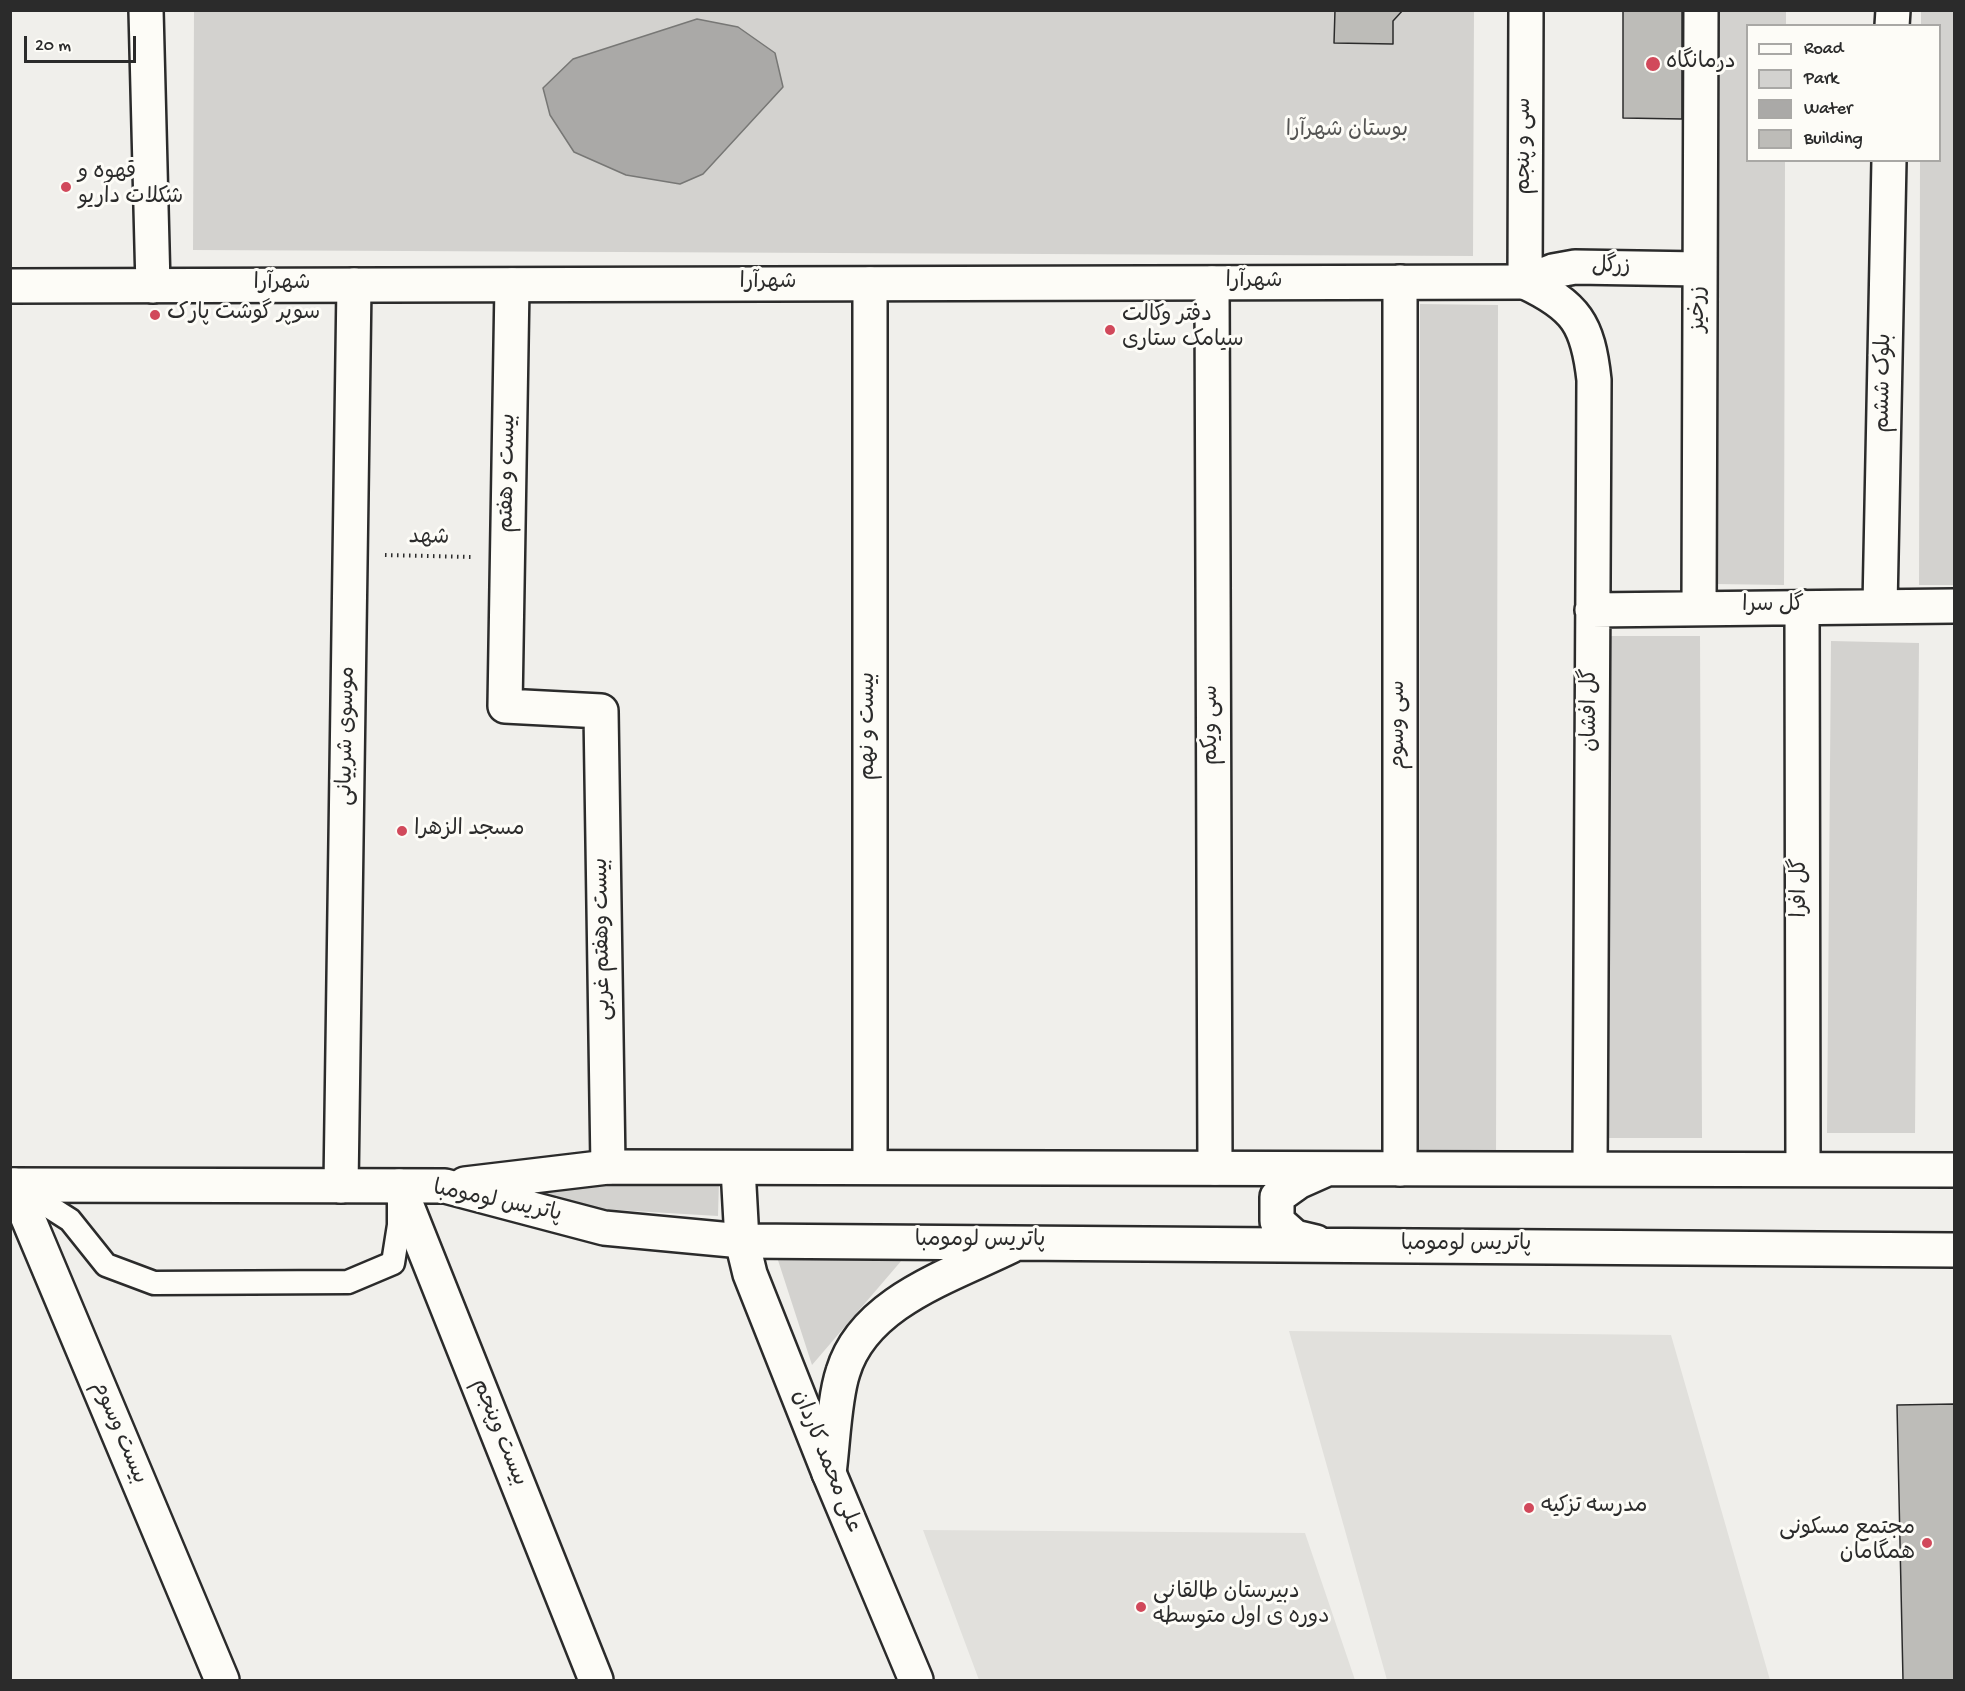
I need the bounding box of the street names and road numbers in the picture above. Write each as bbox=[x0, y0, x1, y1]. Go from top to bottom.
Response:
street label: سی و پنجم bbox=[1513, 97, 1539, 195]
street label: زرگل bbox=[1591, 254, 1631, 282]
street label: شهرآرا bbox=[1226, 270, 1282, 296]
street label: شهرآرا bbox=[740, 271, 796, 297]
street label: شهرآرا bbox=[254, 272, 310, 298]
street label: زرخیز bbox=[1687, 286, 1713, 332]
street label: بلوک ششم bbox=[1871, 333, 1899, 433]
street label: بیست و هفتم bbox=[495, 413, 523, 533]
street label: شهد bbox=[408, 525, 450, 553]
street label: گل سرا bbox=[1742, 594, 1804, 620]
street label: موسوی شربیانی bbox=[334, 666, 362, 806]
street label: گل افشان bbox=[1579, 668, 1605, 752]
street label: بیست و نهم bbox=[857, 672, 883, 780]
street label: سی وسوم bbox=[1387, 680, 1413, 770]
street label: سی ویکم bbox=[1200, 685, 1226, 765]
street label: بیست وهفتم غربی bbox=[589, 857, 619, 1021]
street label: گل افرا bbox=[1789, 858, 1815, 918]
street label: پاتریس لومومبا bbox=[430, 1176, 564, 1230]
street label: پاتریس لومومبا bbox=[915, 1229, 1045, 1255]
street label: پاتریس لومومبا bbox=[1401, 1233, 1531, 1259]
street label: بیست وپنجم bbox=[465, 1376, 531, 1490]
street label: بیست وسوم bbox=[85, 1378, 151, 1488]
street label: علی محمد کاردان bbox=[784, 1387, 866, 1537]

